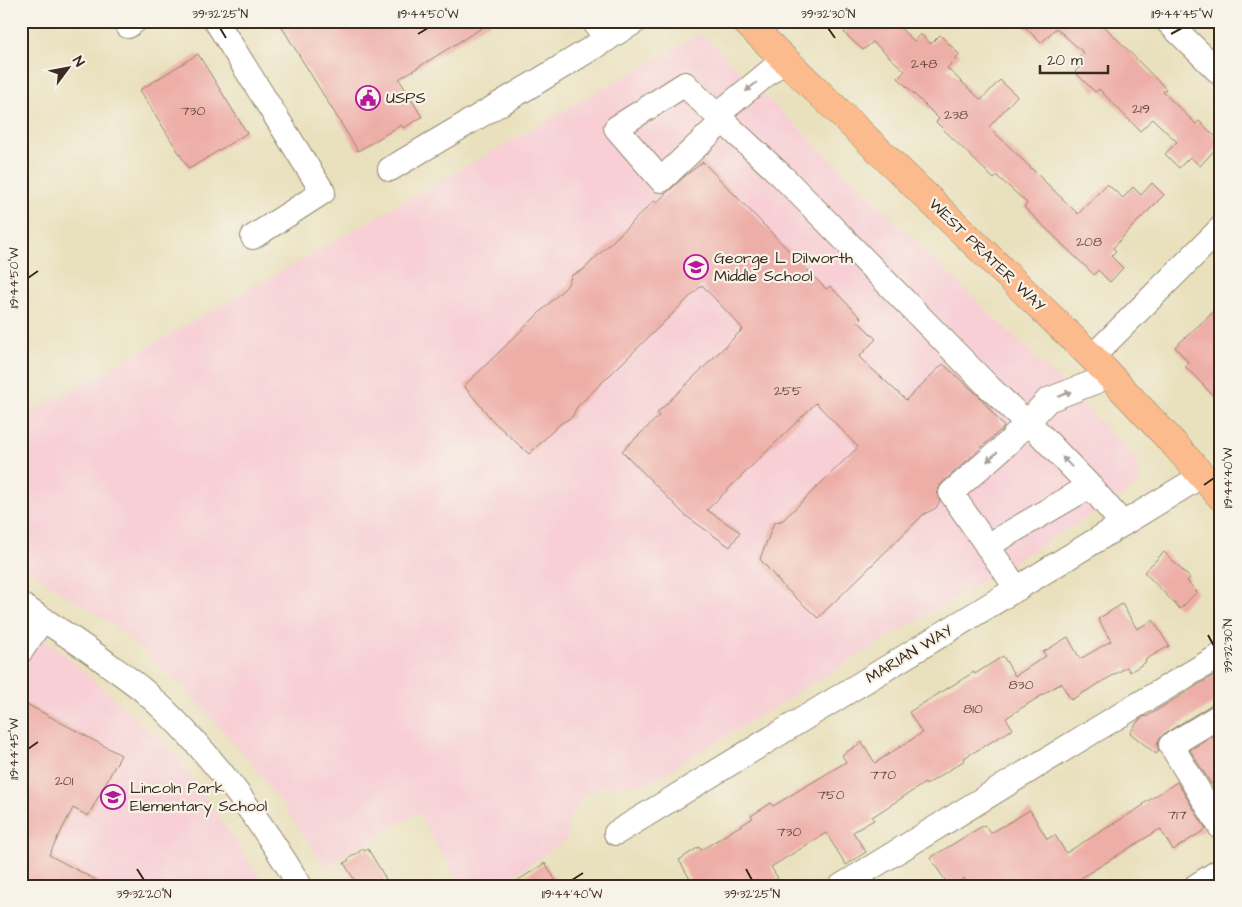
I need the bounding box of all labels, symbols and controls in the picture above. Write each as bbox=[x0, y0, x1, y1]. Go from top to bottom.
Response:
text: 39°32'25"N bbox=[192, 6, 249, 23]
text: 119°44'50"W bbox=[397, 6, 459, 23]
text: 39°32'30"N bbox=[801, 6, 856, 23]
text: 119°44'45"W bbox=[1151, 6, 1214, 23]
north arrow bbox=[42, 42, 92, 92]
scale bar bbox=[1040, 42, 1107, 74]
text: 20 m bbox=[1047, 50, 1083, 71]
text: N bbox=[67, 53, 89, 71]
house number: 248 bbox=[911, 54, 937, 74]
one-way arrow bbox=[744, 82, 757, 93]
public building icon: USPS bbox=[355, 85, 381, 111]
place label: USPS bbox=[386, 87, 426, 109]
house number: 219 bbox=[1132, 99, 1150, 119]
house number: 730 bbox=[181, 101, 205, 121]
house number: 238 bbox=[944, 105, 968, 125]
street label: WEST PRATER WAY bbox=[924, 194, 1050, 317]
house number: 208 bbox=[1076, 232, 1102, 252]
text: 119°44'50"W bbox=[6, 247, 23, 309]
place label: George L Dilworth Middle School bbox=[714, 247, 853, 287]
school or university icon: George L Dilworth Middle School bbox=[683, 254, 709, 280]
house number: 255 bbox=[774, 381, 802, 401]
one-way arrow bbox=[1058, 390, 1073, 398]
text: 119°44'40"W bbox=[1220, 447, 1237, 508]
one-way arrow bbox=[986, 451, 998, 463]
one-way arrow bbox=[1061, 456, 1073, 468]
text: 39°32'30"N bbox=[1220, 618, 1237, 673]
street label: MARIAN WAY bbox=[861, 619, 957, 689]
house number: 830 bbox=[1008, 675, 1034, 695]
house number: 810 bbox=[963, 699, 983, 719]
text: 119°44'45"W bbox=[6, 717, 23, 780]
house number: 770 bbox=[870, 765, 896, 785]
house number: 201 bbox=[55, 771, 74, 791]
place label: Lincoln Park Elementary School bbox=[130, 777, 267, 818]
school or university icon: Lincoln Park Elementary School bbox=[100, 784, 126, 810]
house number: 750 bbox=[817, 785, 845, 805]
house number: 717 bbox=[1167, 805, 1187, 825]
house number: 730 bbox=[777, 822, 801, 842]
text: 39°32'20"N bbox=[116, 886, 172, 903]
text: 119°44'40"W bbox=[542, 886, 603, 903]
text: 39°32'25"N bbox=[724, 886, 781, 903]

